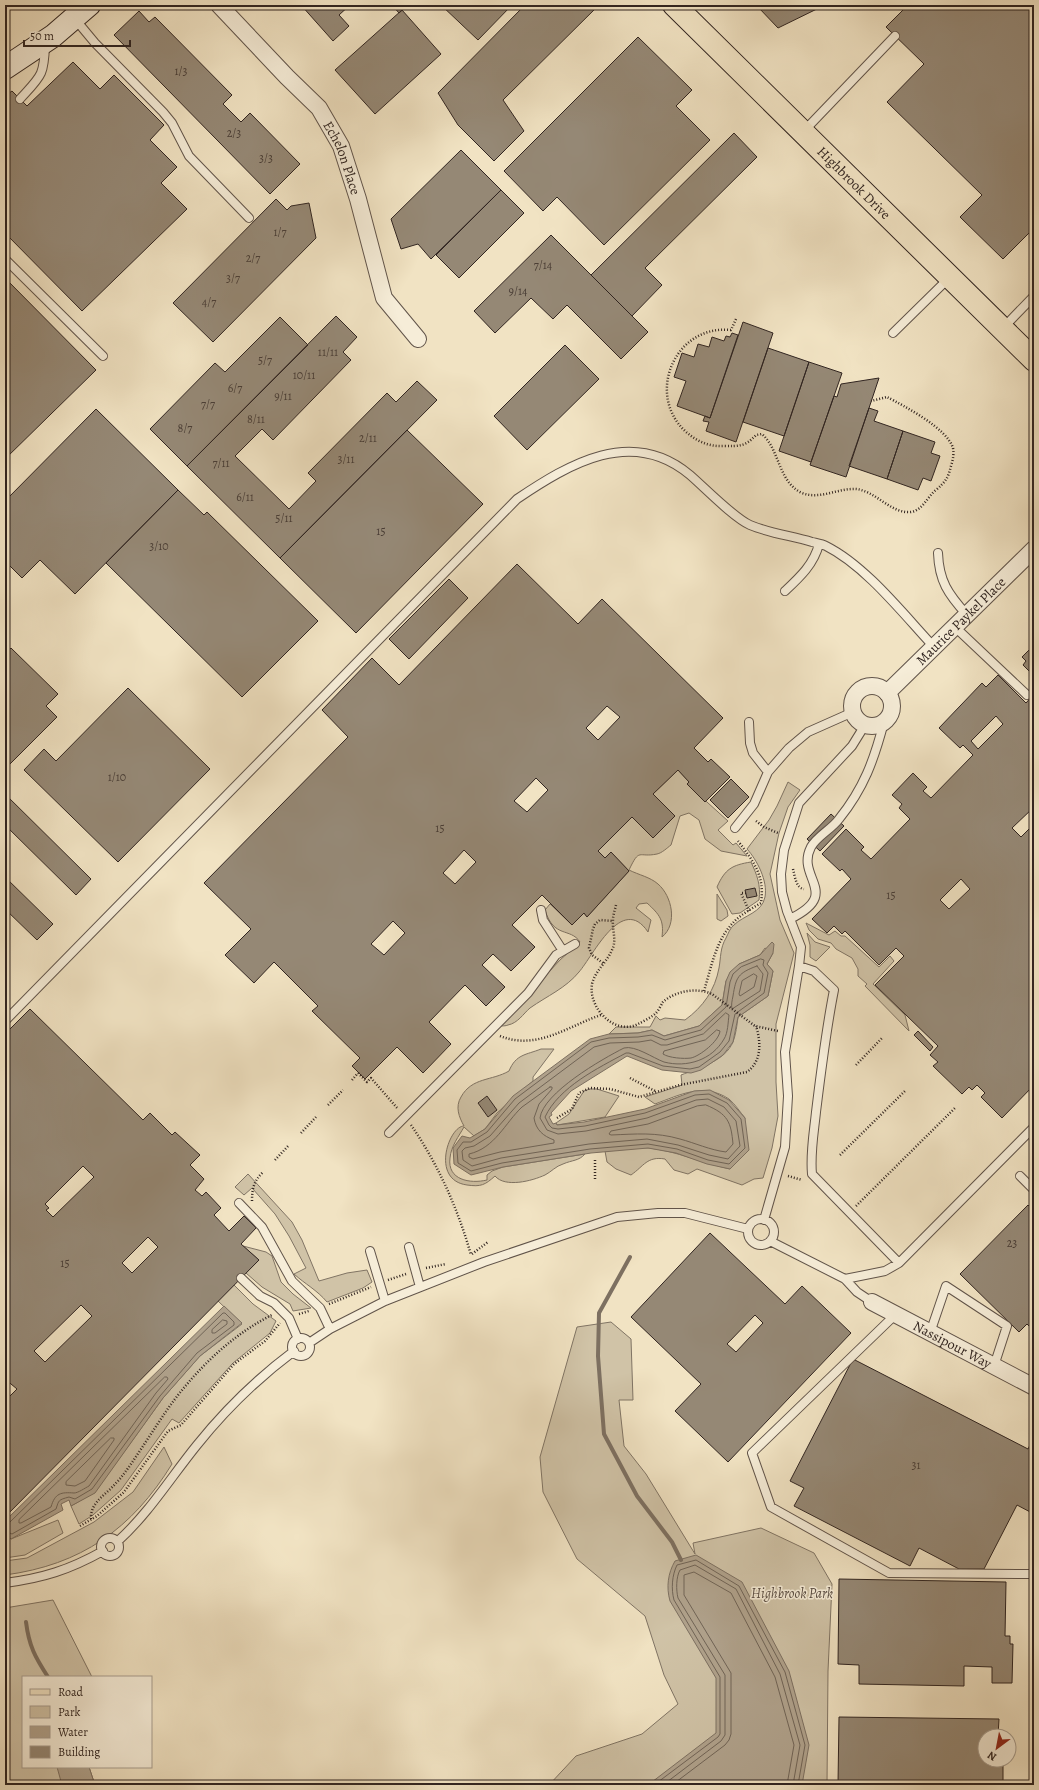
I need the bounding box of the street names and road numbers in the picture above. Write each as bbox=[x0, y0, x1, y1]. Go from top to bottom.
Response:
street label: Echelon Place bbox=[319, 117, 366, 197]
street label: Highbrook Drive bbox=[813, 142, 895, 223]
street label: Maurice Paykel Place bbox=[912, 573, 1010, 669]
street label: Nassipour Way bbox=[910, 1316, 996, 1373]

